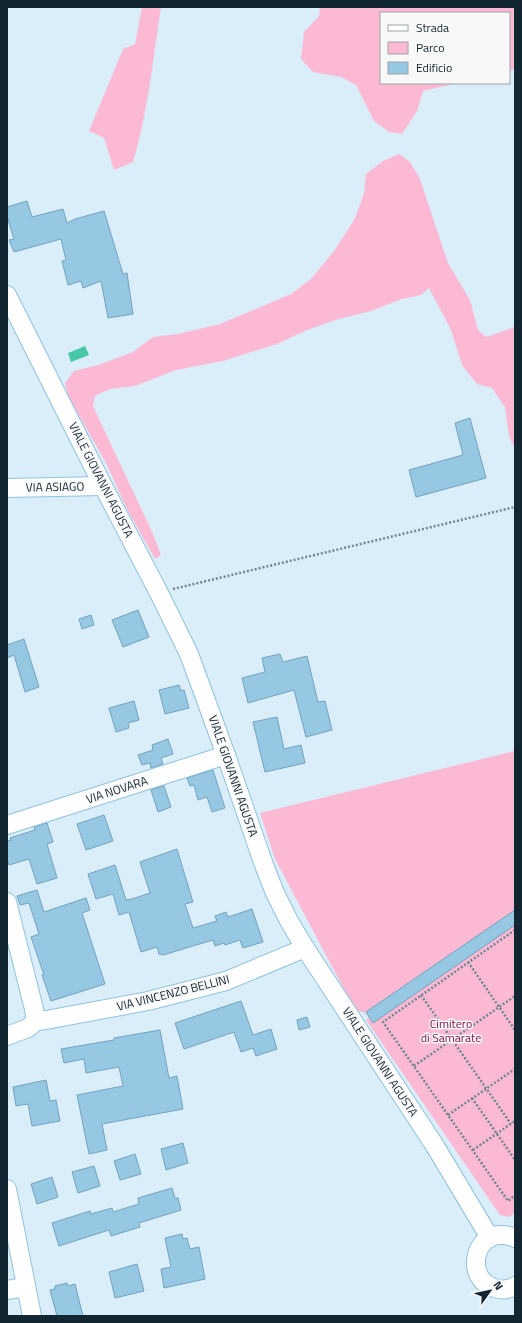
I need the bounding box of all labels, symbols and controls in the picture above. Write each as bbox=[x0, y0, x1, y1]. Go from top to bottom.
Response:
legend bbox=[380, 12, 510, 84]
text: Strada bbox=[416, 18, 449, 37]
text: Parco bbox=[416, 38, 445, 57]
text: Edificio bbox=[416, 58, 452, 77]
street label: VIALE GIOVANNI AGUSTA bbox=[64, 419, 139, 541]
street label: VIA ASIAGO bbox=[26, 476, 85, 497]
street label: VIALE GIOVANNI AGUSTA bbox=[204, 713, 263, 839]
street label: VIA NOVARA bbox=[84, 771, 150, 808]
street label: VIA VINCENZO BELLINI bbox=[115, 969, 231, 1016]
street label: VIALE GIOVANNI AGUSTA bbox=[338, 1003, 423, 1120]
park label: Cimitero di Samarate bbox=[421, 1014, 481, 1047]
north arrow bbox=[470, 1271, 510, 1311]
text: N bbox=[490, 1278, 507, 1293]

